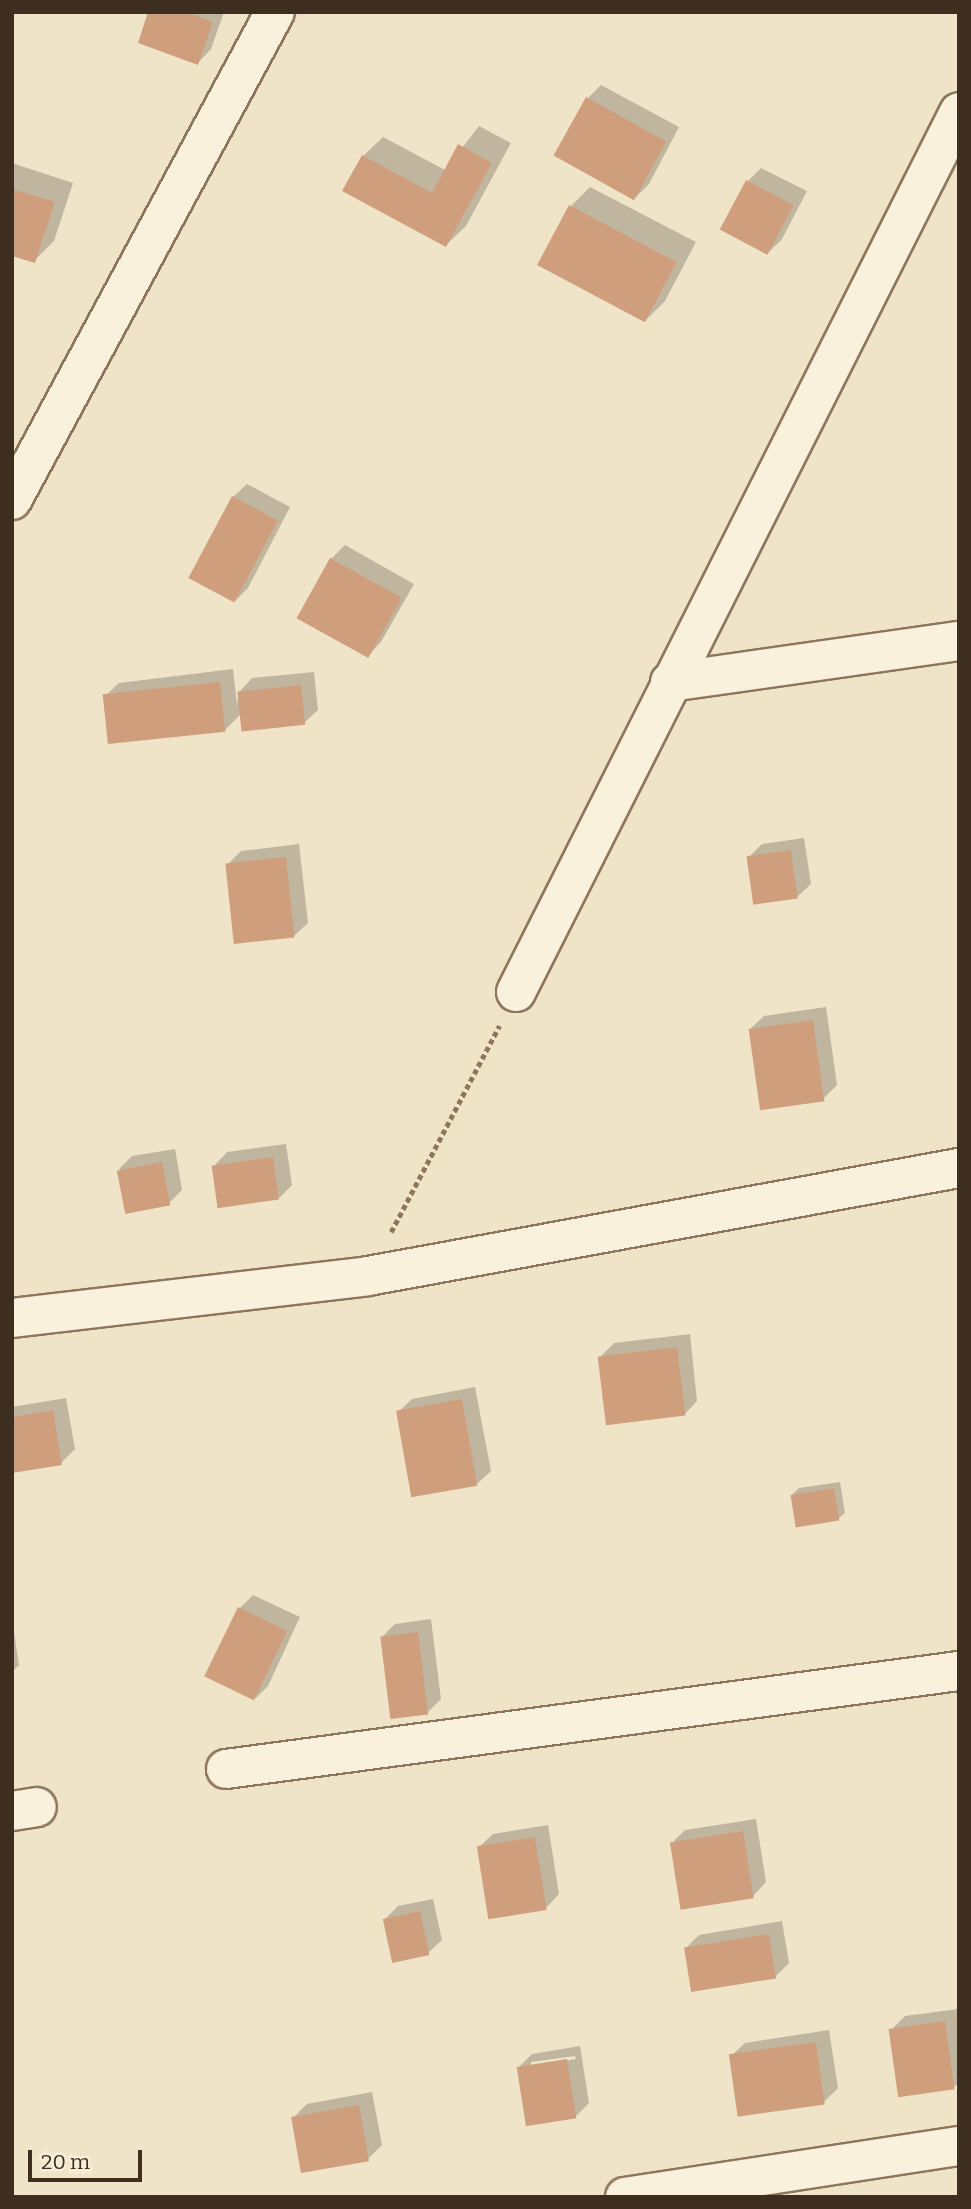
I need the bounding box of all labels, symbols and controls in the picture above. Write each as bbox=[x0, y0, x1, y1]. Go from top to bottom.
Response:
scale bar bbox=[32, 2136, 145, 2180]
text: 20 m bbox=[41, 2149, 90, 2175]

